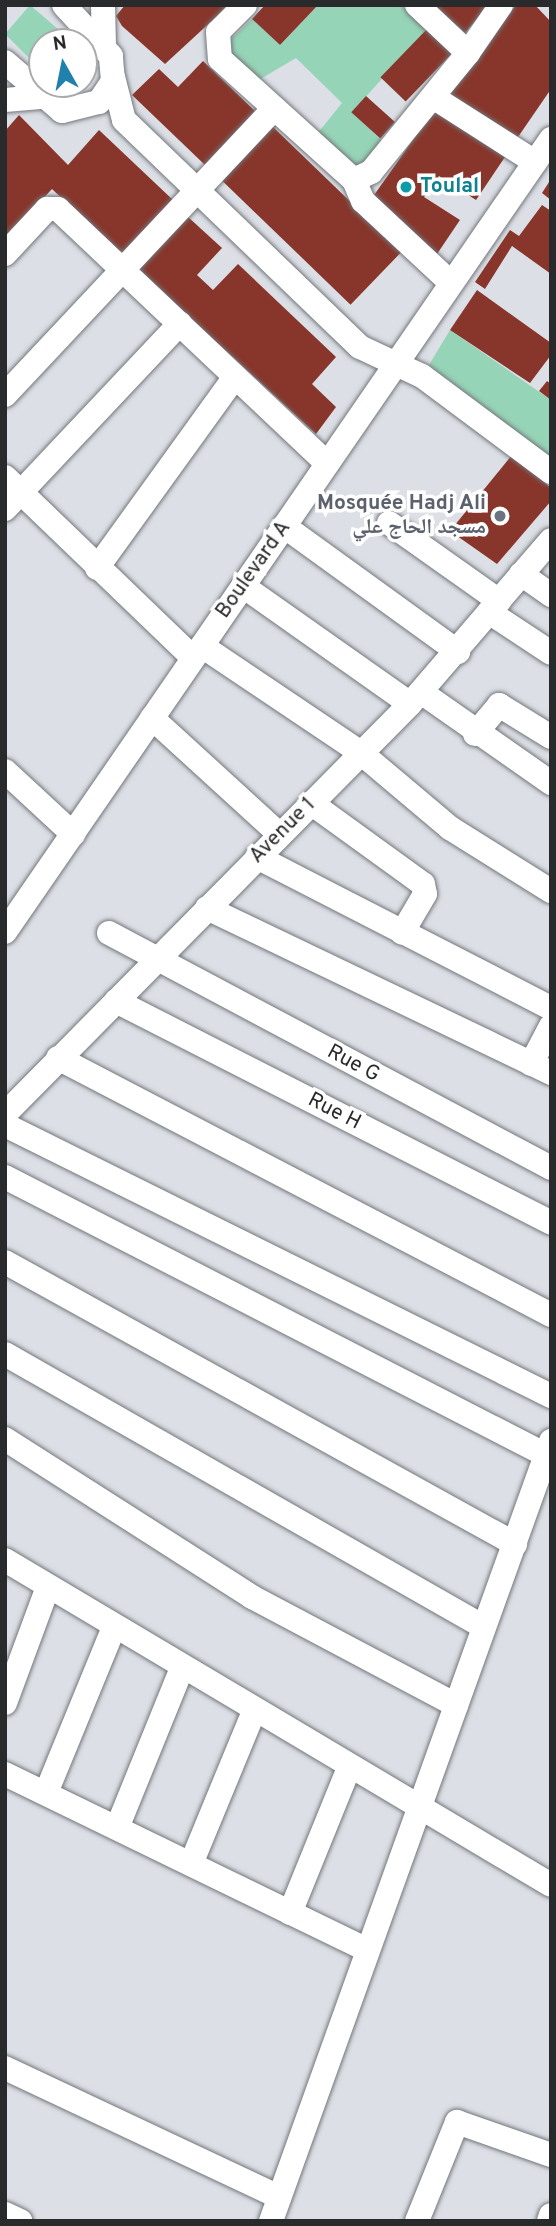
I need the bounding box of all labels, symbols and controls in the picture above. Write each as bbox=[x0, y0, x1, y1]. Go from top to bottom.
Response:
north arrow bbox=[28, 28, 98, 98]
text: N bbox=[51, 31, 69, 57]
place label: Toulal bbox=[420, 174, 479, 200]
marker: Toulal bbox=[398, 179, 414, 195]
place label: Mosquée Hadj Ali مسجد الحاج علي bbox=[316, 491, 486, 541]
marker: Mosquée Hadj Ali مسجد الحاج علي bbox=[492, 508, 508, 524]
street label: Boulevard A bbox=[211, 516, 297, 624]
street label: Avenue 1 bbox=[245, 793, 321, 869]
street label: Rue G bbox=[322, 1040, 384, 1088]
street label: Rue H bbox=[303, 1088, 365, 1136]

